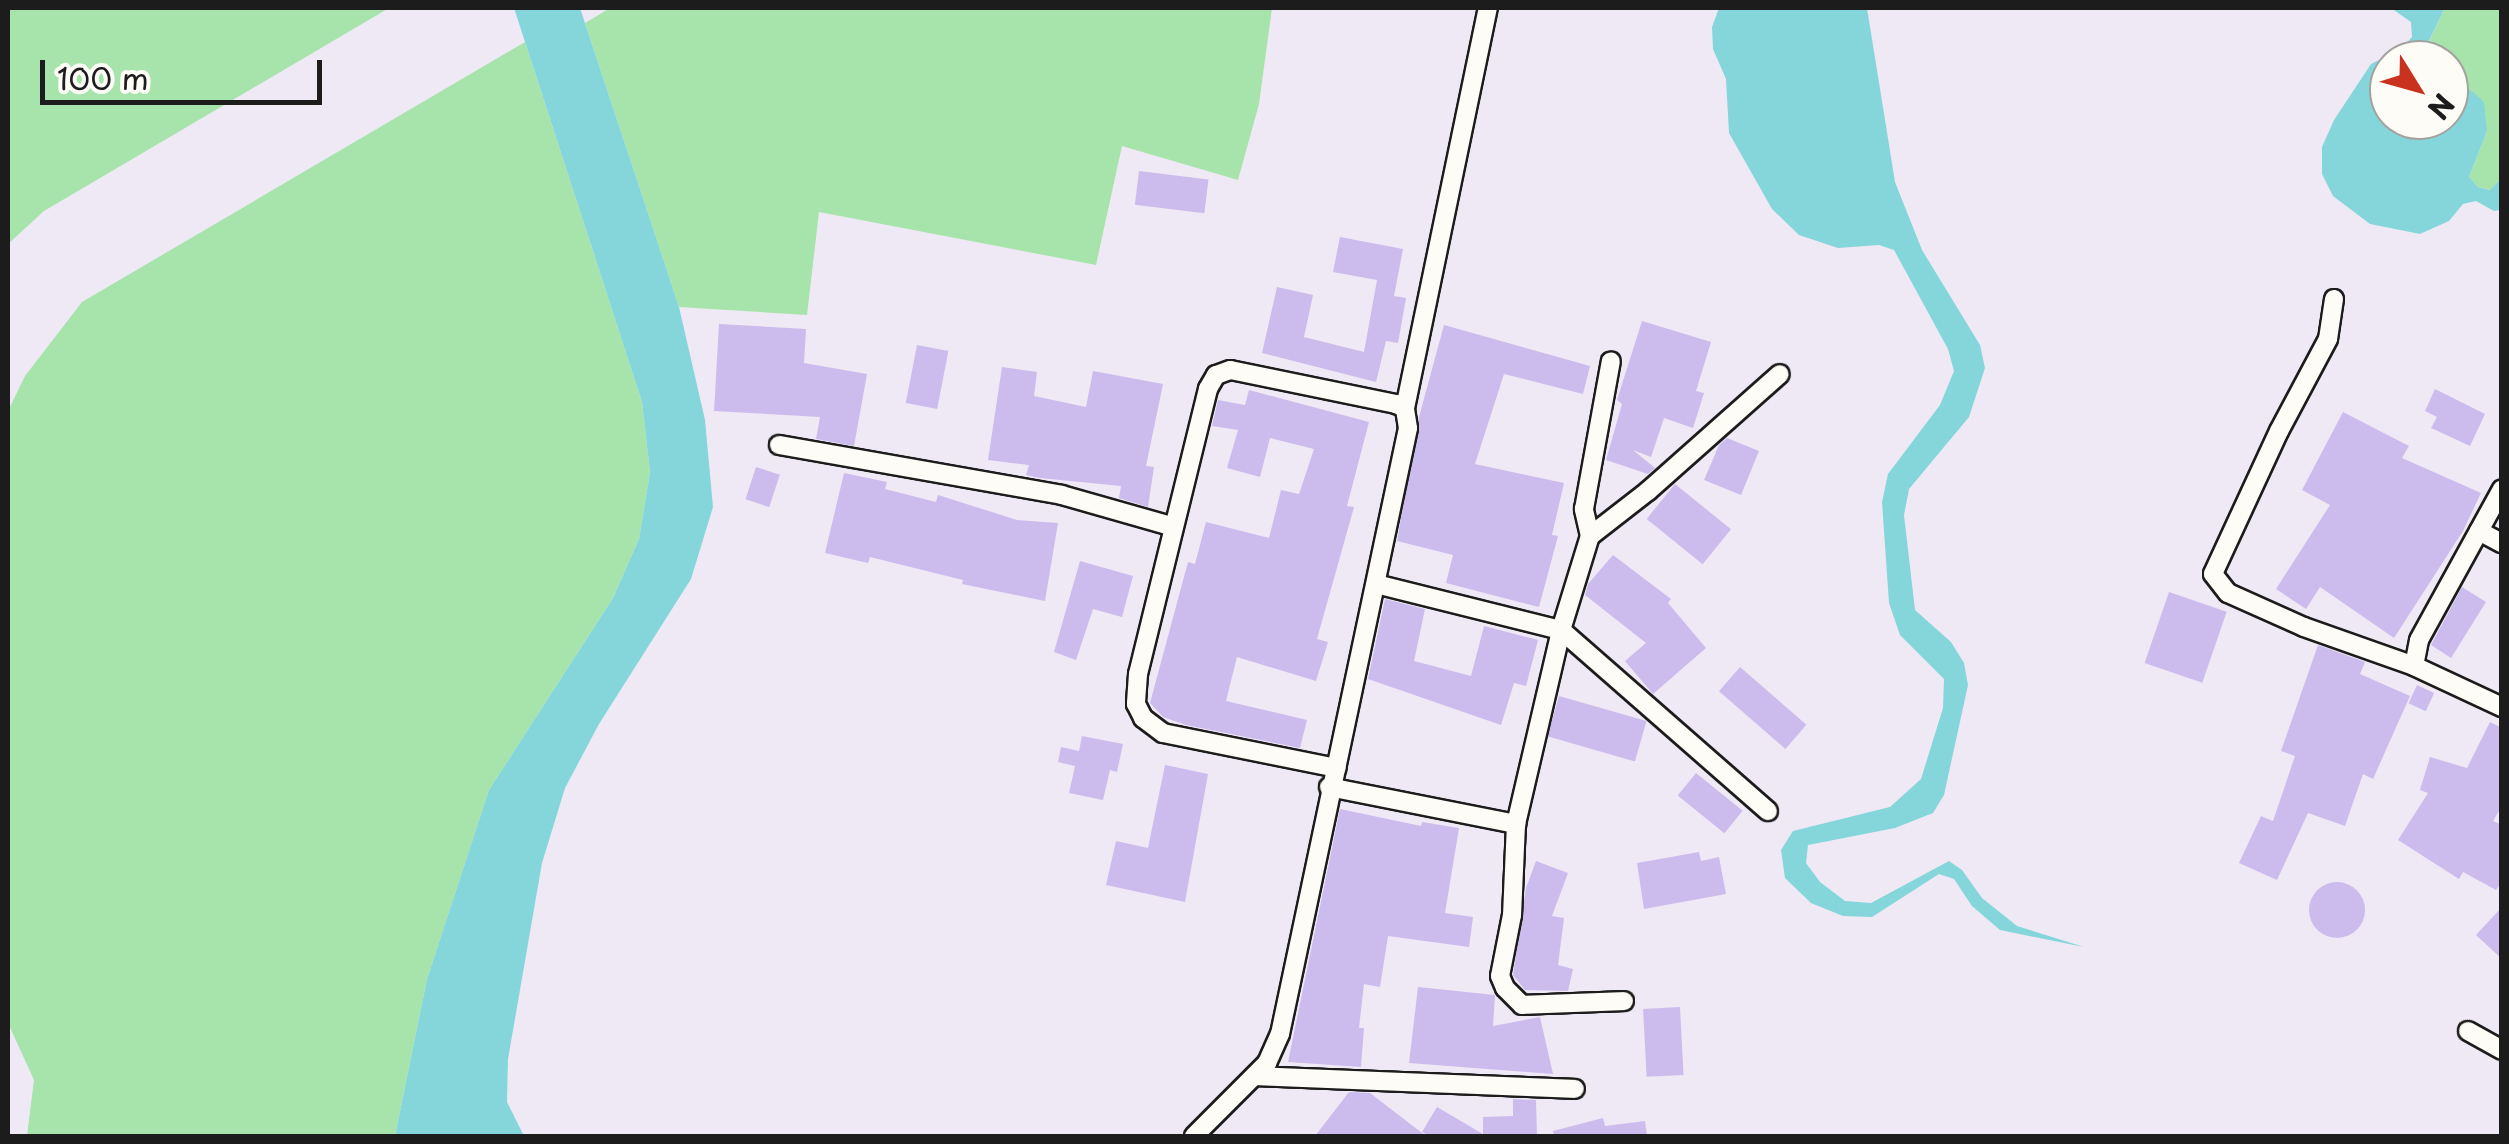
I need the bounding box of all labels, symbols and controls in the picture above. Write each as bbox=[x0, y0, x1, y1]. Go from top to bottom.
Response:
scale bar bbox=[45, 40, 328, 102]
north arrow bbox=[2369, 40, 2469, 140]
text: 100 m bbox=[57, 55, 149, 100]
text: N bbox=[2418, 85, 2466, 129]

